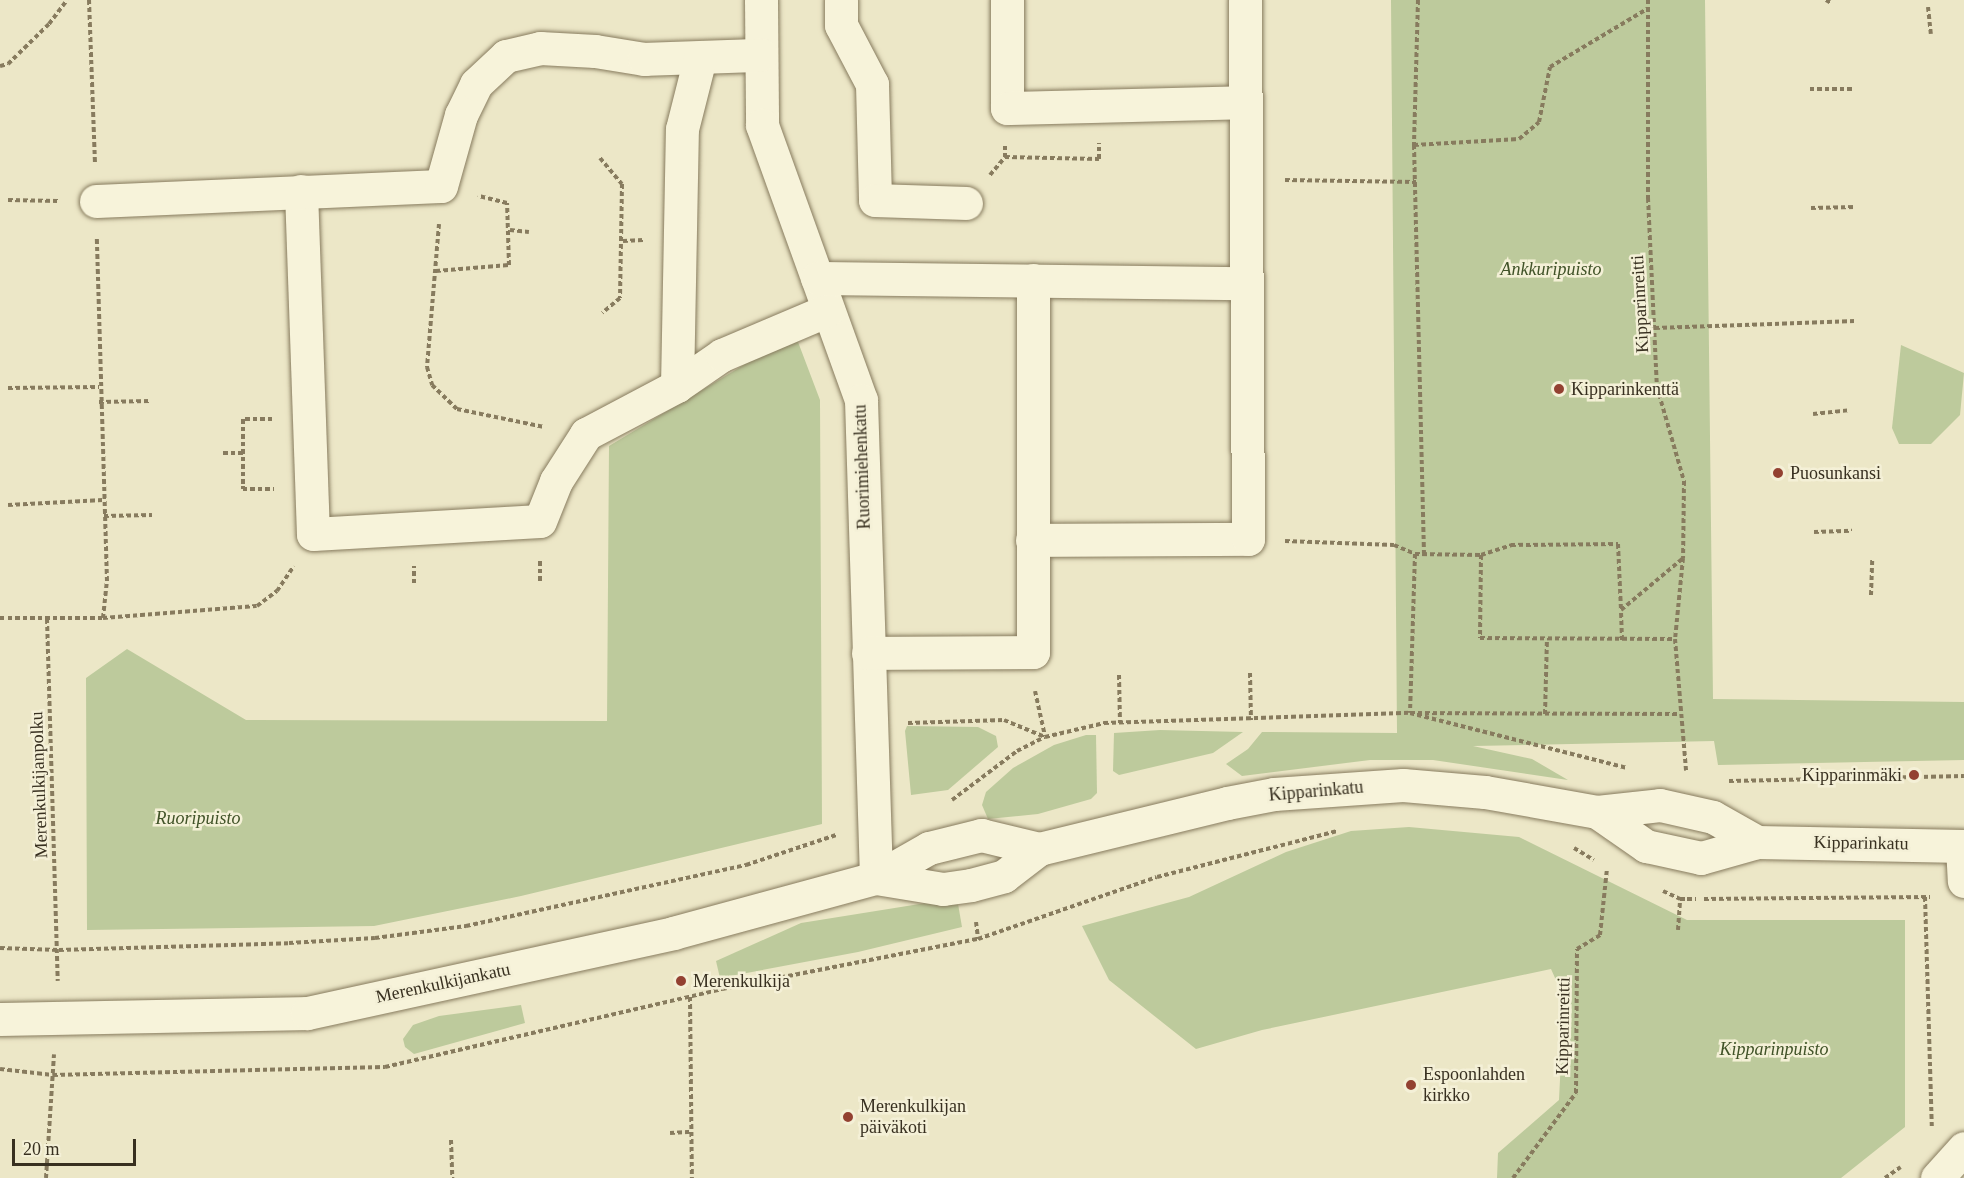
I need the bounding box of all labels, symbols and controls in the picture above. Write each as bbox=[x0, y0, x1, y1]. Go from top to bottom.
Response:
street label: Kipparinreitti bbox=[1627, 255, 1653, 353]
park label: Ankkuripuisto bbox=[1501, 258, 1601, 280]
place label: Kipparinkenttä bbox=[1571, 378, 1679, 400]
marker: Kipparinkenttä bbox=[1552, 382, 1566, 396]
street label: Ruorimiehenkatu bbox=[849, 404, 875, 530]
place label: Puosunkansi bbox=[1790, 462, 1881, 484]
marker: Puosunkansi bbox=[1771, 466, 1785, 480]
street label: Merenkulkijanpolku bbox=[26, 711, 52, 859]
place label: Kipparinmäki bbox=[1802, 764, 1902, 786]
marker: Kipparinmäki bbox=[1907, 768, 1921, 782]
street label: Kipparinkatu bbox=[1268, 776, 1364, 806]
park label: Ruoripuisto bbox=[155, 807, 241, 829]
street label: Kipparinkatu bbox=[1813, 831, 1909, 855]
street label: Merenkulkijankatu bbox=[374, 958, 512, 1008]
place label: Merenkulkija bbox=[693, 970, 790, 992]
marker: Merenkulkija bbox=[674, 974, 688, 988]
street label: Kipparinreitti bbox=[1551, 977, 1575, 1075]
park label: Kipparinpuisto bbox=[1719, 1038, 1829, 1060]
place label: Espoonlahden kirkko bbox=[1423, 1064, 1525, 1106]
marker: Espoonlahden kirkko bbox=[1404, 1078, 1418, 1092]
place label: Merenkulkijan päiväkoti bbox=[860, 1096, 966, 1138]
marker: Merenkulkijan päiväkoti bbox=[841, 1110, 855, 1124]
scale bar bbox=[15, 1127, 140, 1165]
text: 20 m bbox=[23, 1139, 60, 1159]

